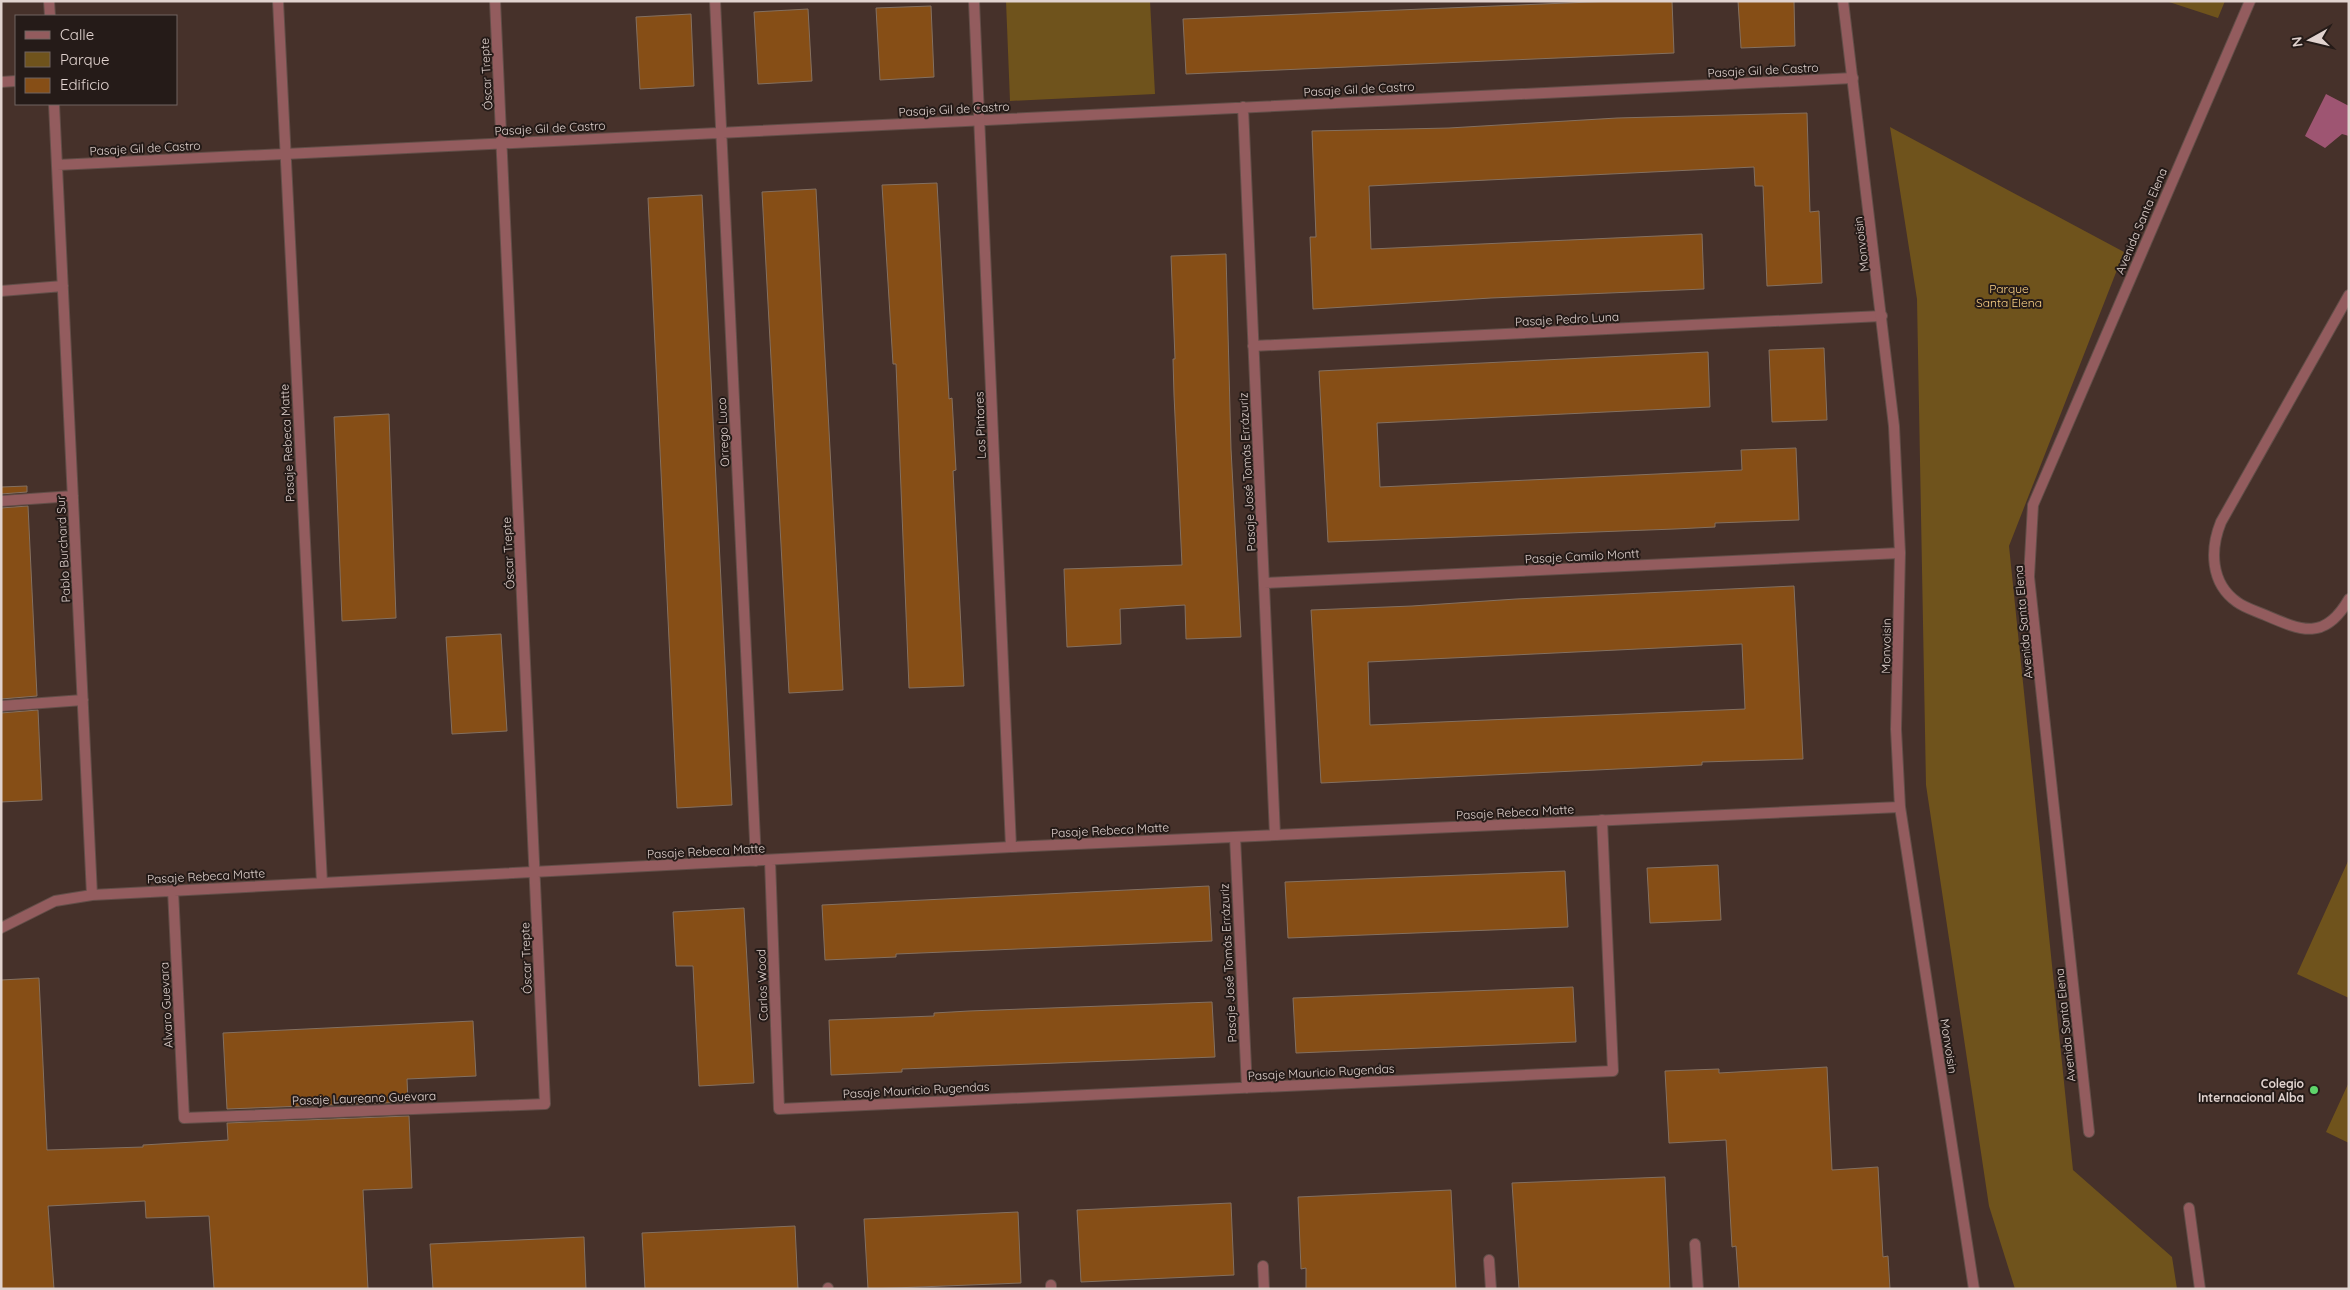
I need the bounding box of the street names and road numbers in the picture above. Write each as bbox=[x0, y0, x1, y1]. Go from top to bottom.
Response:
street label: Óscar Trepte bbox=[477, 37, 495, 110]
street label: Pasaje Gil de Castro bbox=[1707, 60, 1819, 80]
street label: Pasaje Gil de Castro bbox=[1303, 79, 1415, 99]
street label: Pasaje Gil de Castro bbox=[898, 99, 1010, 119]
street label: Pasaje Gil de Castro bbox=[494, 118, 606, 138]
street label: Pasaje Gil de Castro bbox=[89, 138, 201, 158]
street label: Avenida Santa Elena bbox=[2112, 166, 2170, 276]
street label: Monvoisin bbox=[1850, 216, 1872, 272]
street label: Pasaje Pedro Luna bbox=[1515, 309, 1619, 329]
street label: Pasaje Rebeca Matte bbox=[276, 383, 298, 502]
street label: Los Pintores bbox=[971, 391, 989, 459]
street label: Pasaje José Tomás Errázuriz bbox=[1235, 392, 1259, 552]
street label: Orrego Luco bbox=[714, 397, 732, 467]
street label: Pablo Burchard Sur bbox=[53, 495, 73, 603]
street label: Óscar Trepte bbox=[499, 516, 517, 589]
street label: Pasaje Camilo Montt bbox=[1524, 546, 1640, 566]
street label: Avenida Santa Elena bbox=[2011, 565, 2035, 679]
street label: Monvoisin bbox=[1878, 618, 1894, 674]
street label: Pasaje Rebeca Matte bbox=[1456, 801, 1575, 823]
street label: Pasaje Rebeca Matte bbox=[1051, 819, 1170, 841]
street label: Pasaje Rebeca Matte bbox=[647, 840, 766, 862]
street label: Pasaje Rebeca Matte bbox=[147, 865, 266, 887]
street label: Pasaje José Tomás Errázuriz bbox=[1216, 883, 1240, 1043]
street label: Óscar Trepte bbox=[517, 922, 535, 994]
street label: Carlos Wood bbox=[753, 949, 771, 1021]
street label: Alvaro Guevara bbox=[156, 962, 176, 1048]
street label: Avenida Santa Elena bbox=[2052, 968, 2078, 1082]
street label: Monvoisin bbox=[1937, 1018, 1961, 1074]
street label: Pasaje Mauricio Rugendas bbox=[1247, 1061, 1395, 1083]
street label: Pasaje Mauricio Rugendas bbox=[842, 1079, 990, 1101]
street label: Pasaje Laureano Guevara bbox=[292, 1088, 436, 1108]

